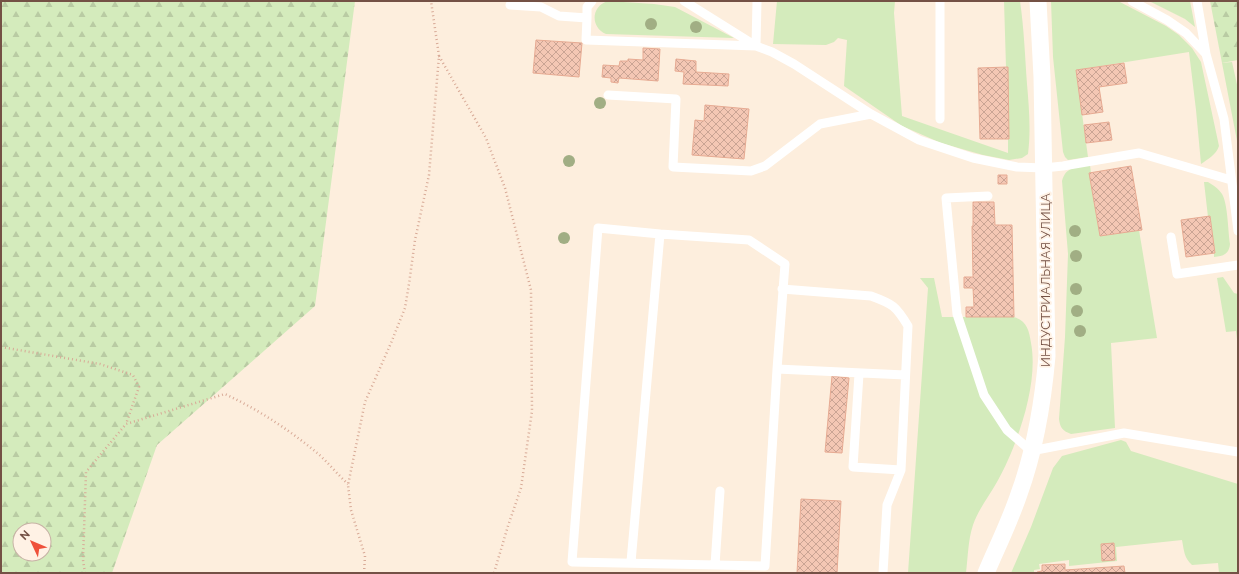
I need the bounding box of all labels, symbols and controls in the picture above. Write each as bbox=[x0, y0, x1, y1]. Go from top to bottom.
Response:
street label: ИНДУСТРИАЛЬНАЯ УЛИЦА bbox=[1038, 193, 1053, 367]
north arrow bbox=[12, 522, 52, 562]
text: N bbox=[18, 528, 33, 543]

